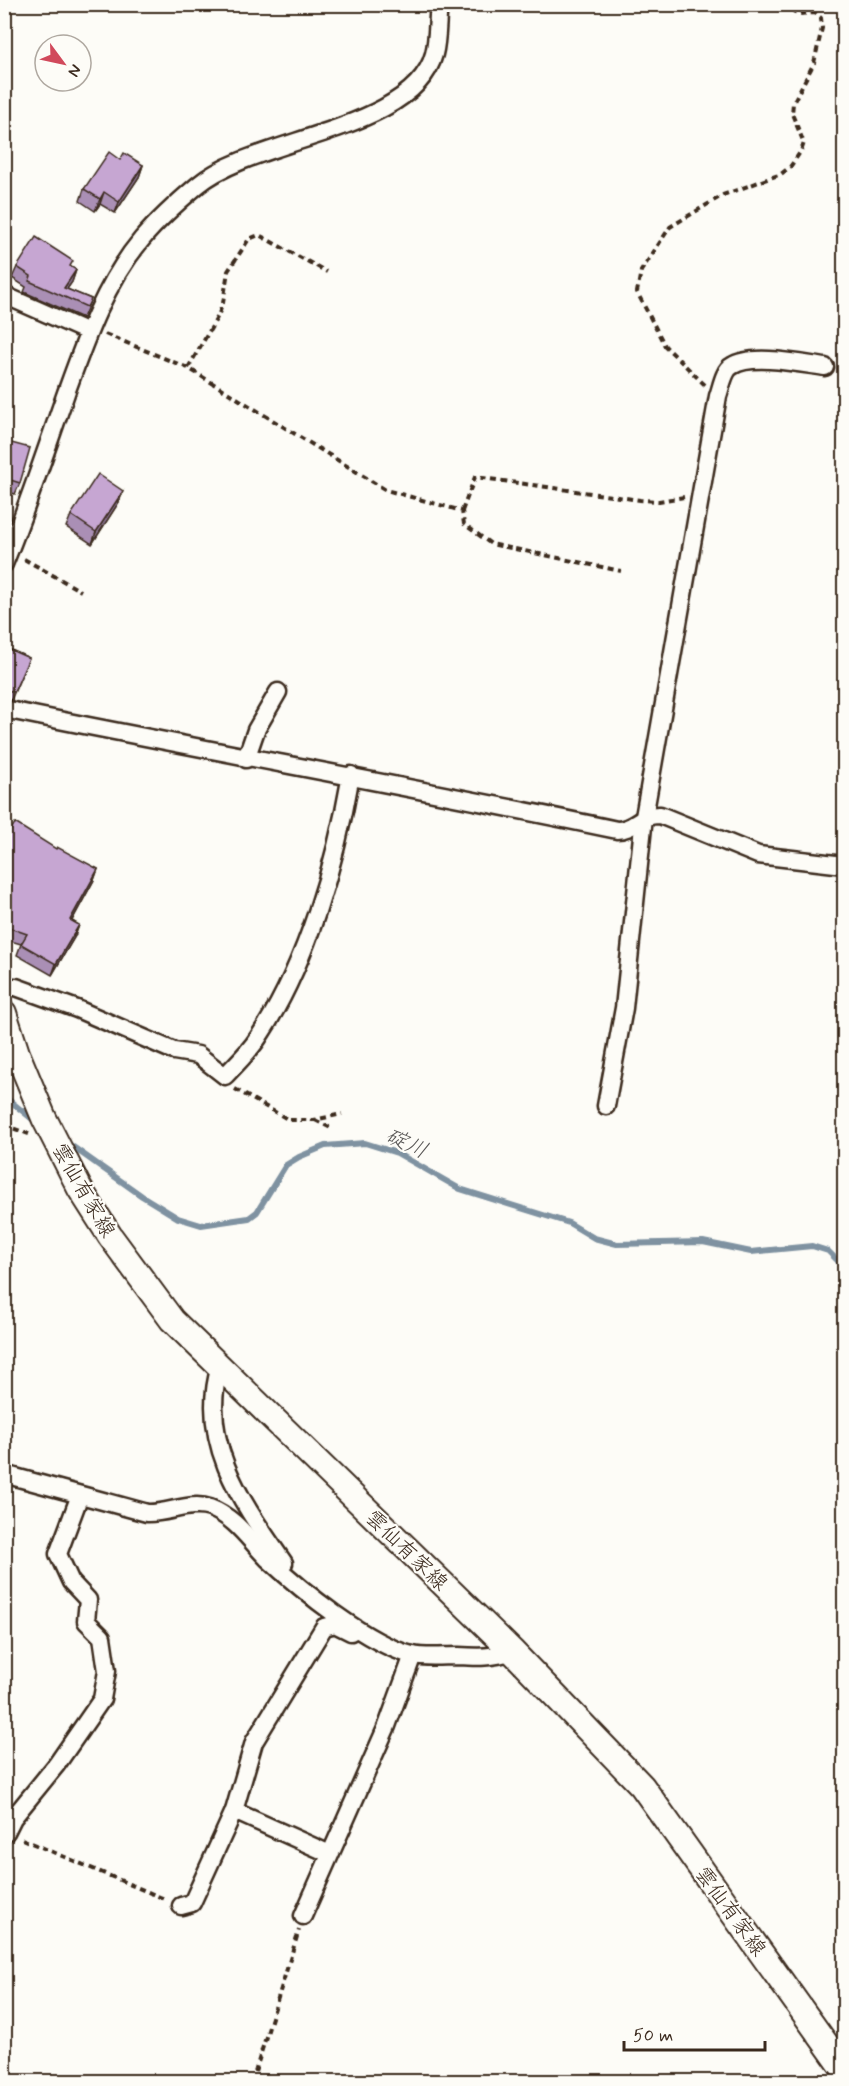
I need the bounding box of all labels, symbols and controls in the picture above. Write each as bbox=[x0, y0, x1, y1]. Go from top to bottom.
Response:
north arrow bbox=[33, 33, 93, 93]
text: N bbox=[63, 60, 86, 81]
water label: 碇川 bbox=[380, 1122, 432, 1166]
street label: 雲仙有家線 bbox=[45, 1138, 122, 1243]
street label: 雲仙有家線 bbox=[359, 1504, 454, 1597]
street label: 雲仙有家線 bbox=[688, 1861, 772, 1962]
scale bar bbox=[624, 2014, 765, 2052]
text: 50 m bbox=[633, 2024, 673, 2048]

